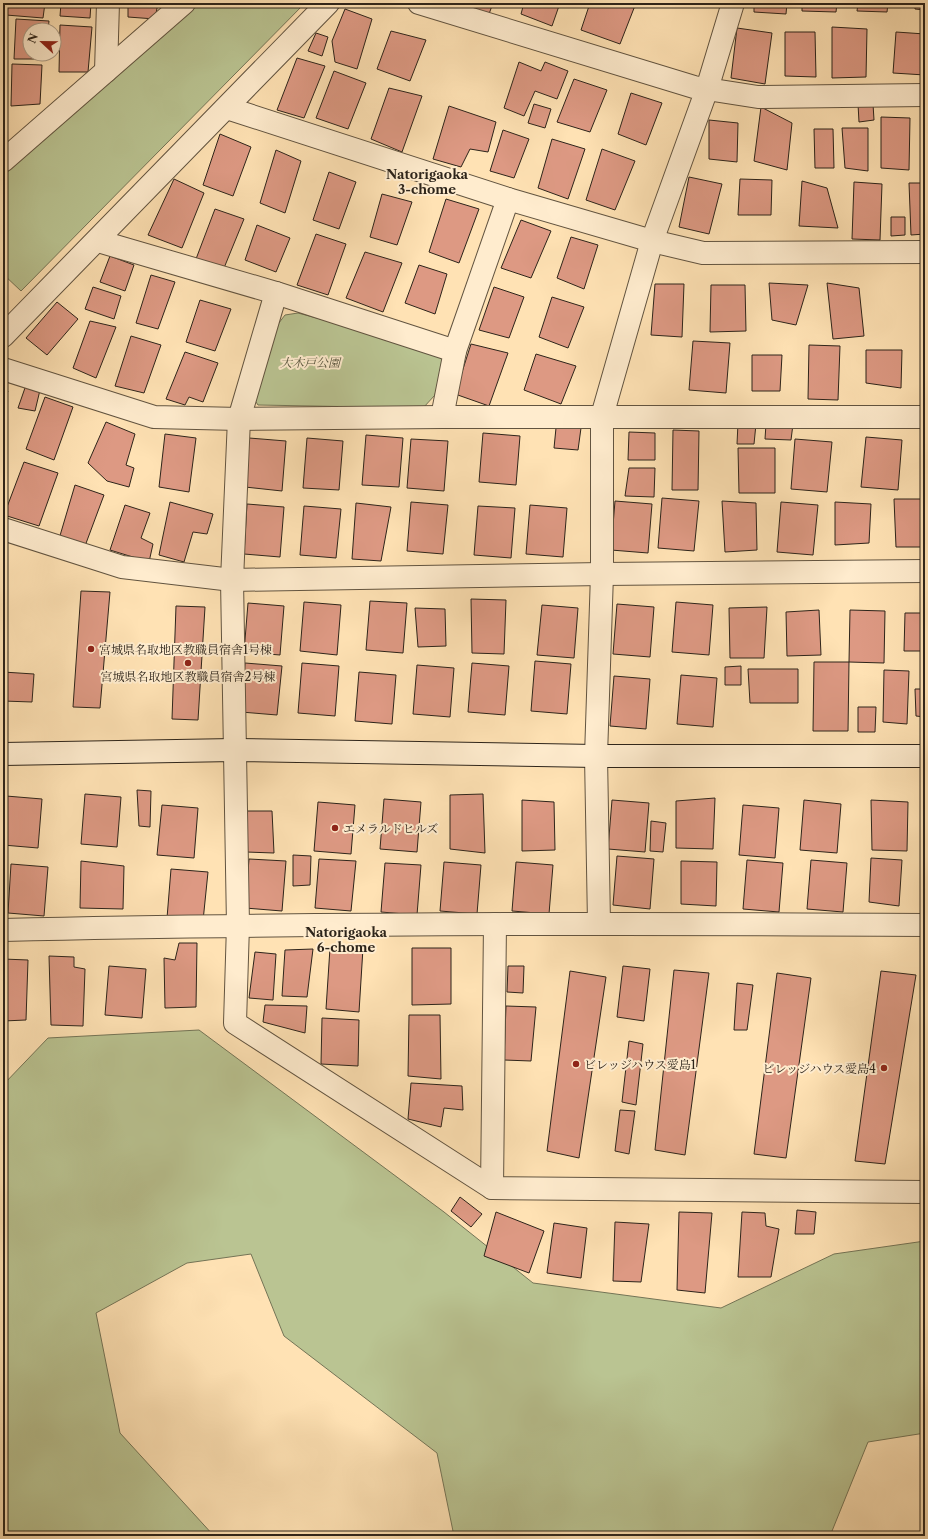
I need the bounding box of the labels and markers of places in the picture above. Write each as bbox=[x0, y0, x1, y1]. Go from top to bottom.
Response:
place label: 宮城県名取地区教職員宿舎1号棟 bbox=[99, 642, 272, 657]
marker: 宮城県名取地区教職員宿舎1号棟 bbox=[86, 644, 96, 654]
marker: 宮城県名取地区教職員宿舎2号棟 bbox=[183, 658, 193, 668]
place label: 宮城県名取地区教職員宿舎2号棟 bbox=[101, 669, 275, 684]
place label: エメラルドヒルズ bbox=[343, 821, 438, 836]
marker: エメラルドヒルズ bbox=[330, 823, 340, 833]
place label: ビレッジハウス愛島1 bbox=[584, 1057, 696, 1072]
marker: ビレッジハウス愛島1 bbox=[571, 1059, 581, 1069]
place label: ビレッジハウス愛島4 bbox=[762, 1061, 876, 1076]
marker: ビレッジハウス愛島4 bbox=[879, 1063, 889, 1073]

